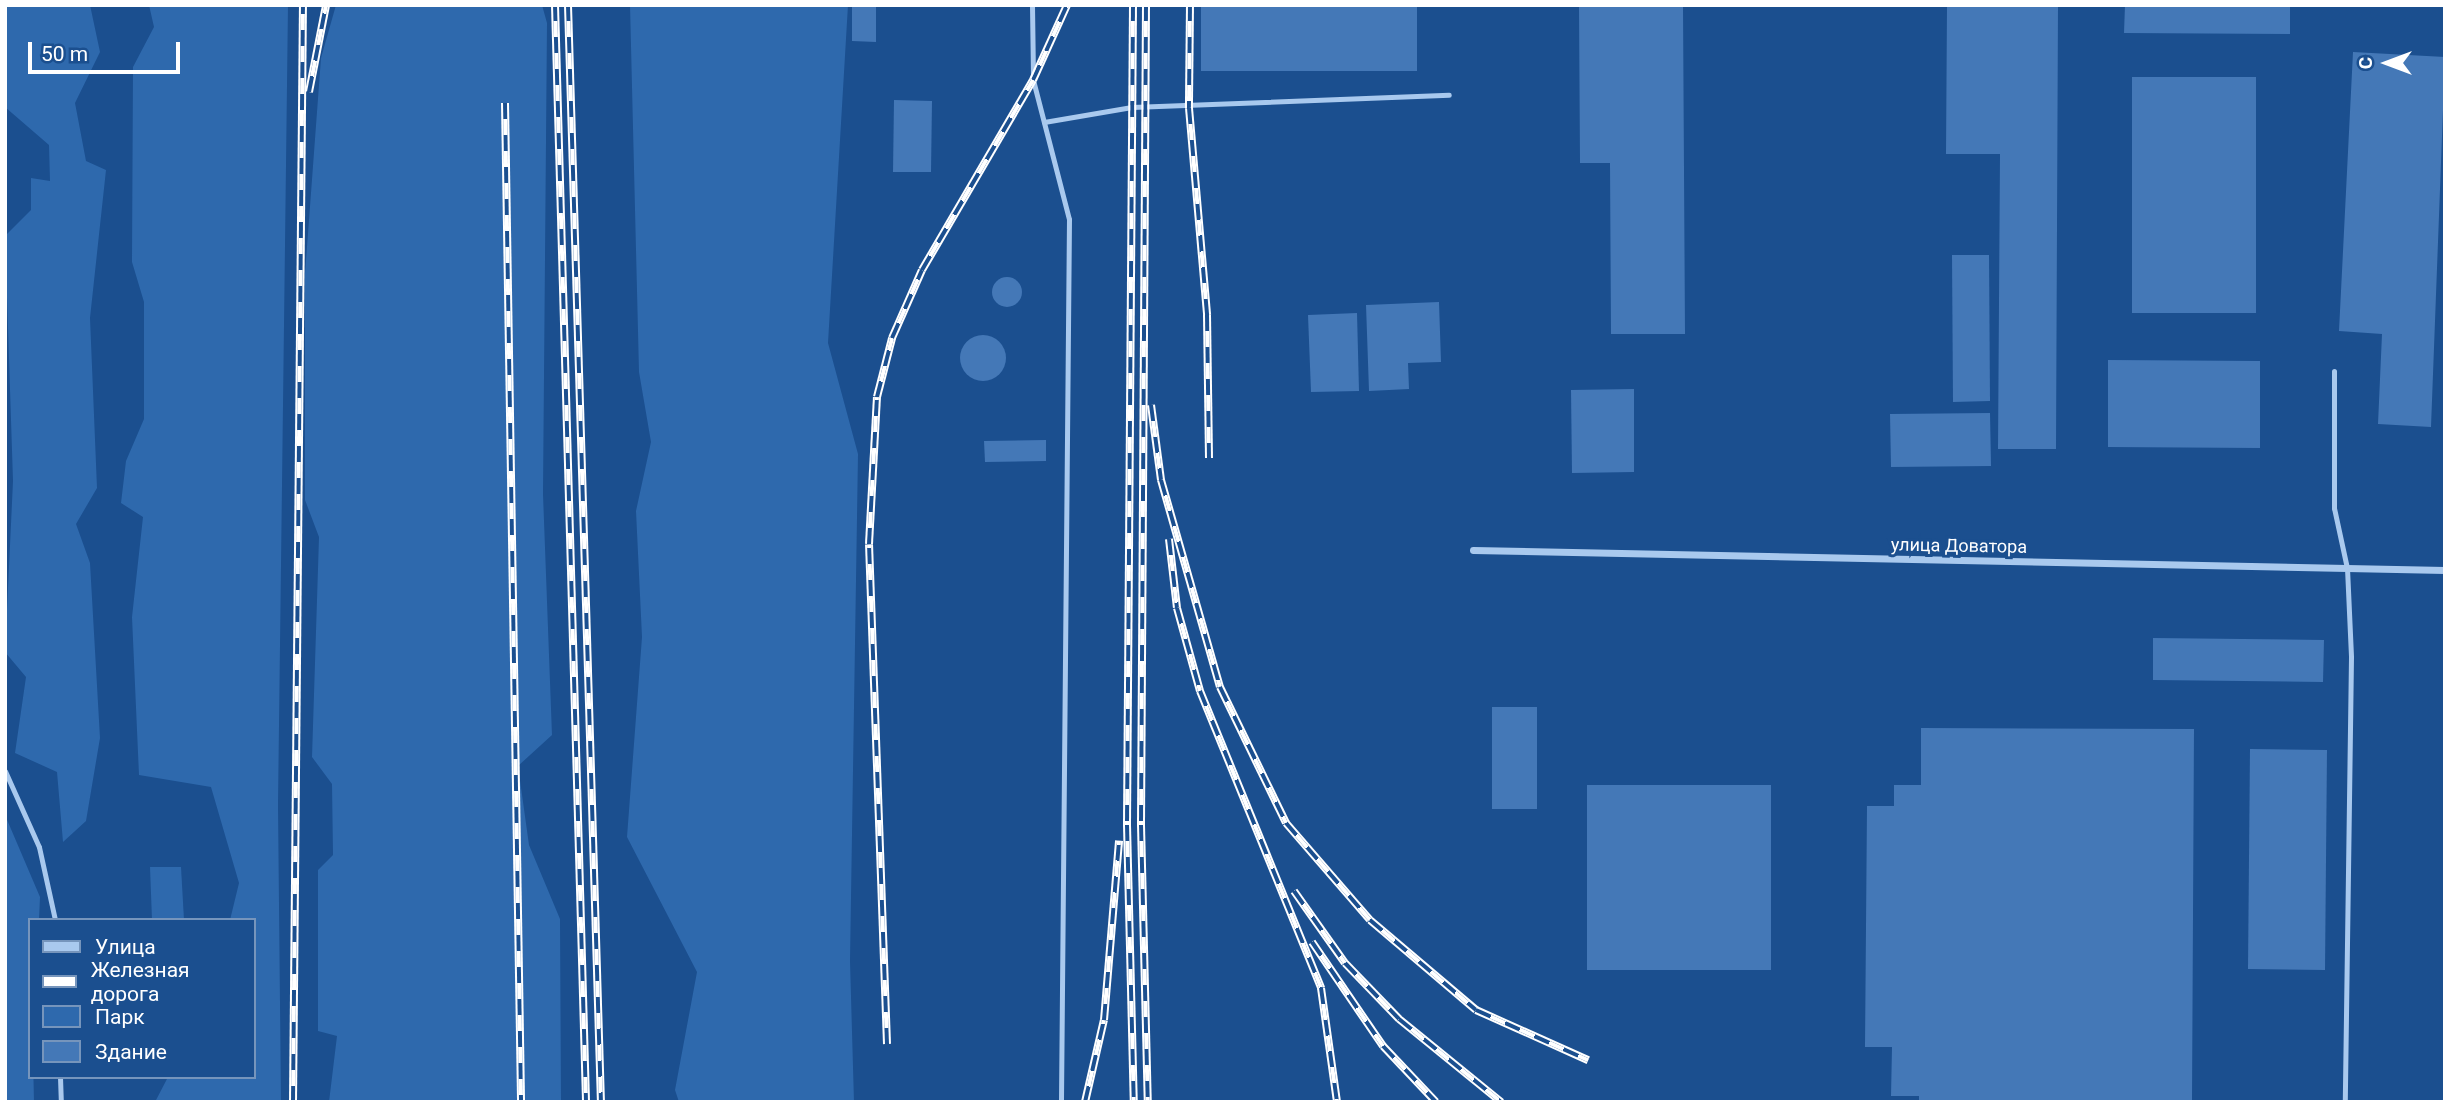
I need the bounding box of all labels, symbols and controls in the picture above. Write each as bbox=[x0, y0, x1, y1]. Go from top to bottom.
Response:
scale bar bbox=[32, 28, 184, 72]
north arrow bbox=[2352, 28, 2422, 98]
text: 50 m bbox=[41, 42, 88, 66]
text: С bbox=[2354, 57, 2377, 69]
street label: улица Доватора bbox=[1891, 534, 2027, 558]
legend bbox=[28, 918, 256, 1079]
text: Улица bbox=[95, 935, 156, 959]
text: Железная дорога bbox=[91, 958, 190, 1006]
text: Парк bbox=[95, 1005, 145, 1029]
text: Здание bbox=[95, 1040, 167, 1064]

